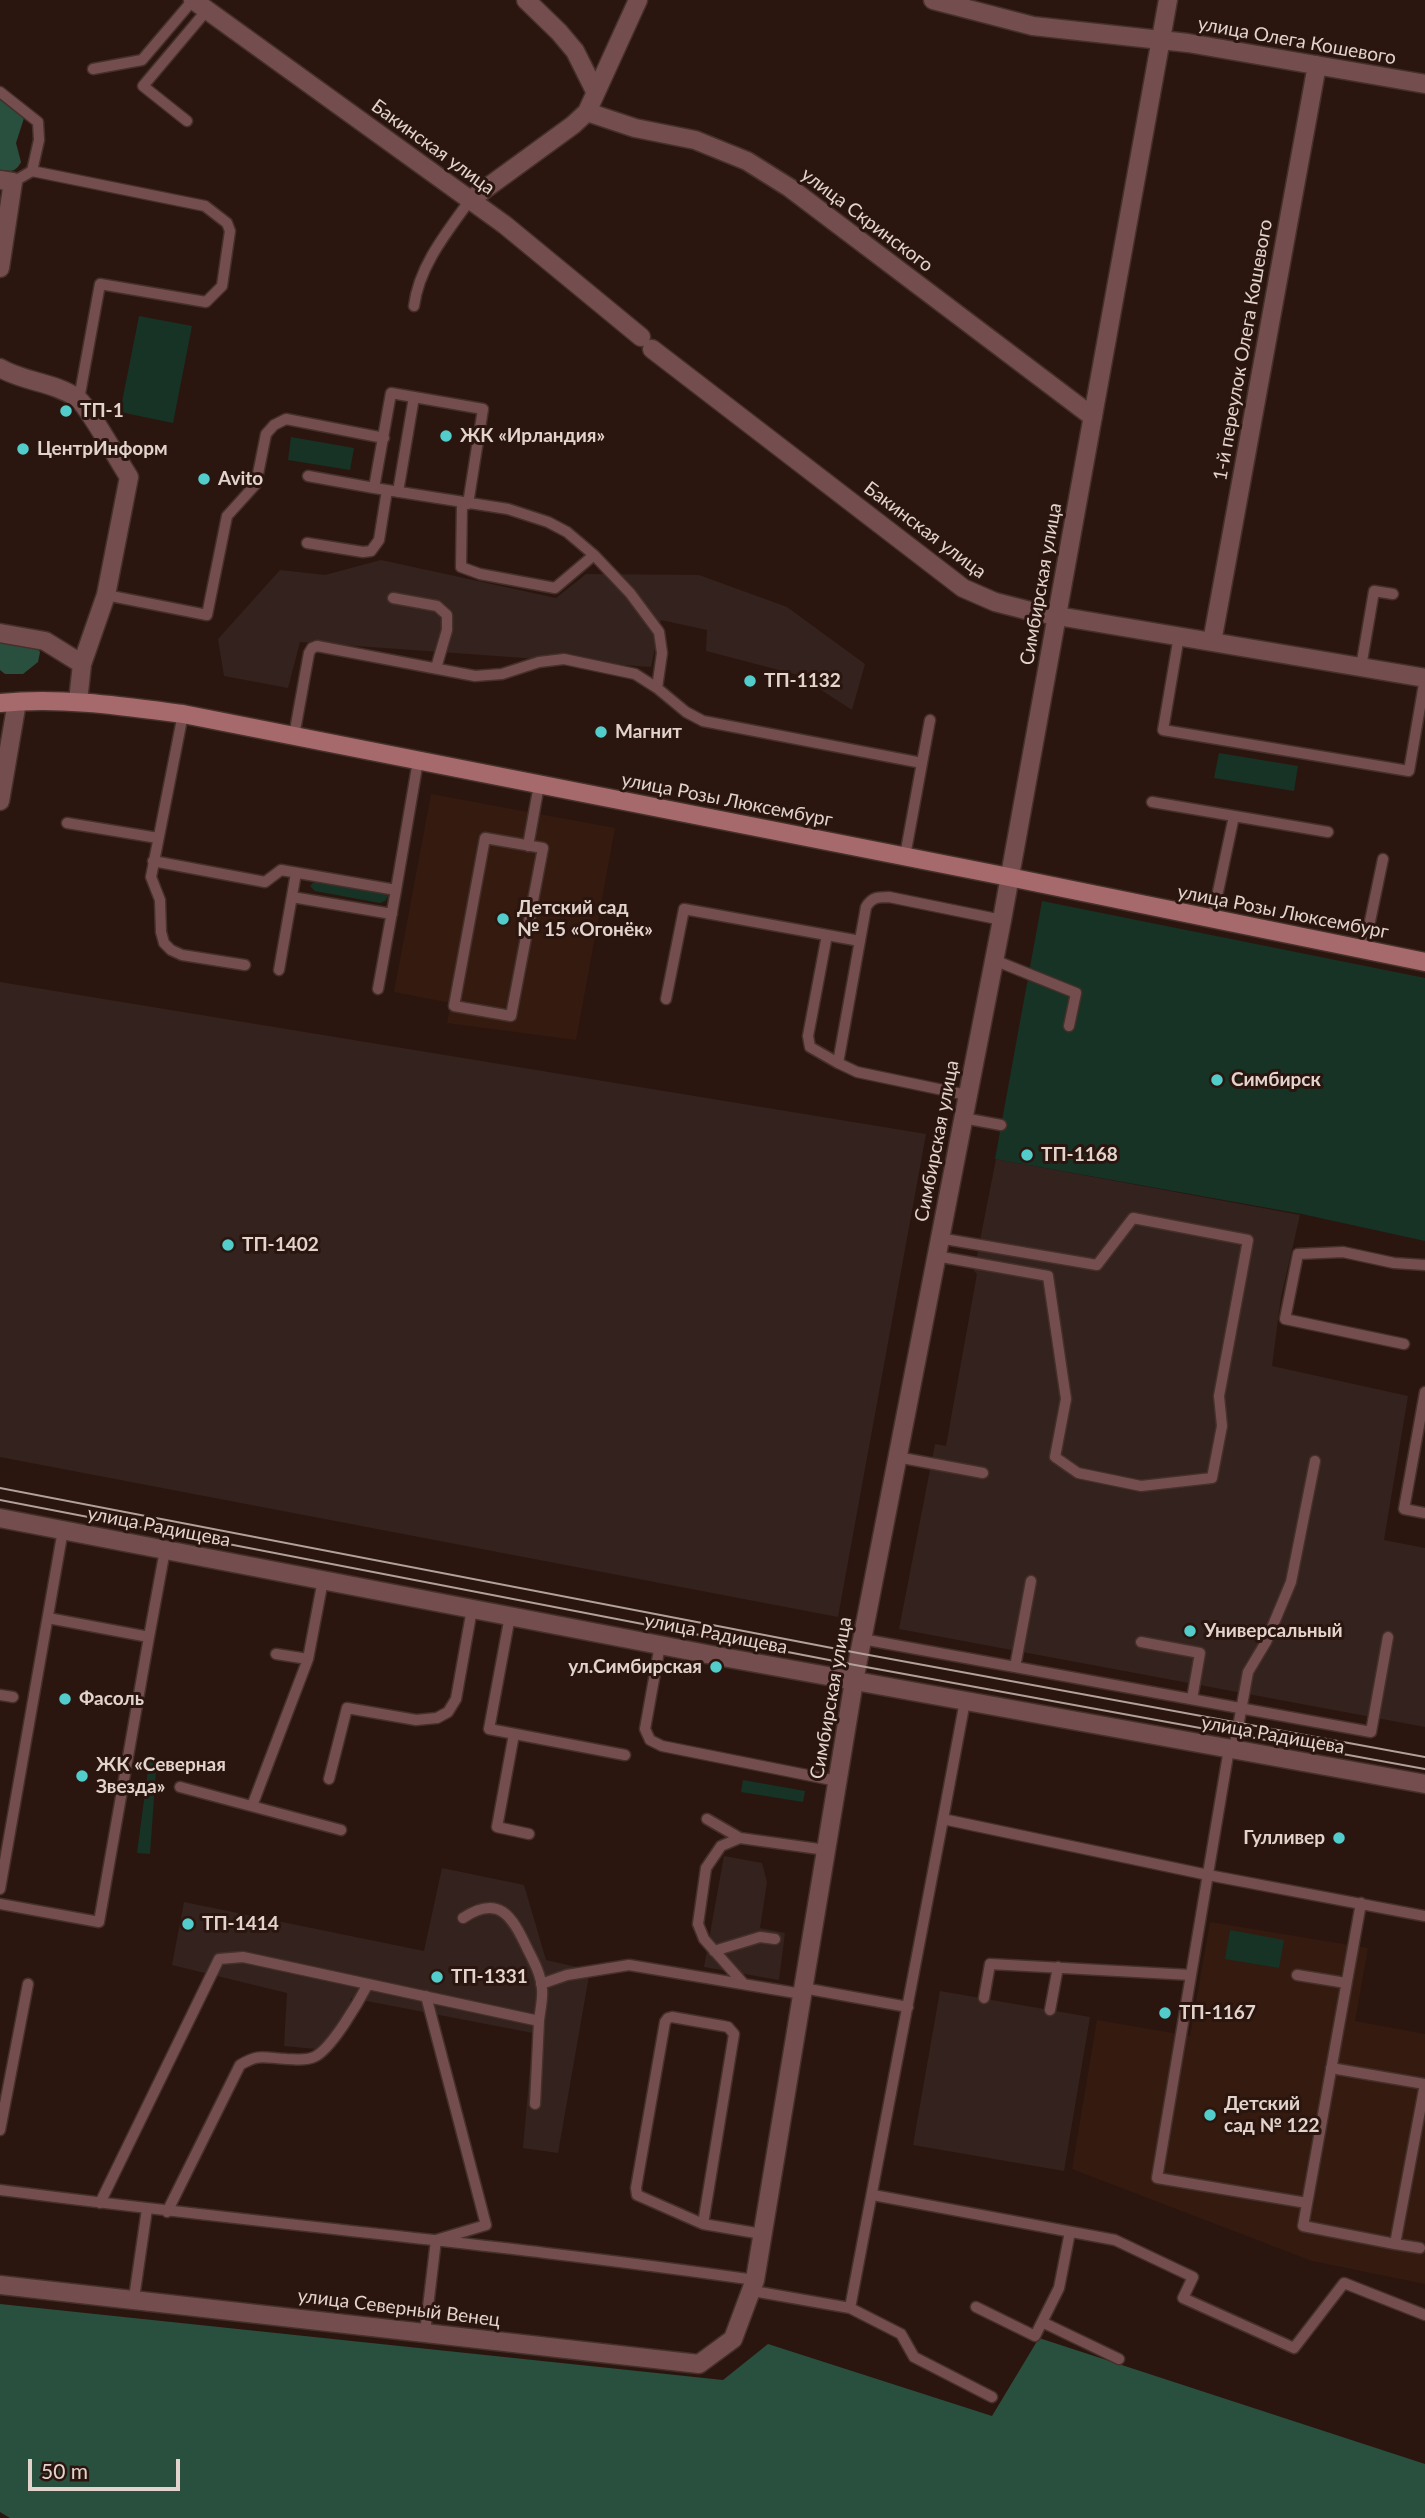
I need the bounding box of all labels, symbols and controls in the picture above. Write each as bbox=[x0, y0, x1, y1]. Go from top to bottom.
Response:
street label: улица Олега Кошевого bbox=[1196, 12, 1398, 70]
street label: Бакинская улица bbox=[367, 95, 499, 199]
street label: улица Скринского bbox=[797, 163, 937, 277]
street label: 1-й переулок Олега Кошевого bbox=[1209, 218, 1277, 482]
place label: ТП-1 bbox=[80, 400, 124, 422]
marker: ТП-1 bbox=[58, 403, 74, 419]
place label: ЖК «Ирландия» bbox=[460, 425, 605, 447]
marker: ЖК «Ирландия» bbox=[438, 428, 454, 444]
place label: ЦентрИнформ bbox=[37, 438, 168, 460]
marker: ЦентрИнформ bbox=[15, 441, 31, 457]
place label: Avito bbox=[218, 468, 263, 490]
marker: Avito bbox=[196, 471, 212, 487]
street label: Бакинская улица bbox=[859, 477, 991, 583]
street label: Симбирская улица bbox=[1016, 501, 1066, 667]
place label: ТП-1132 bbox=[764, 670, 841, 692]
marker: ТП-1132 bbox=[742, 673, 758, 689]
place label: Магнит bbox=[615, 721, 682, 743]
marker: Магнит bbox=[593, 724, 609, 740]
street label: улица Розы Люксембург bbox=[619, 768, 835, 832]
street label: улица Розы Люксембург bbox=[1175, 880, 1391, 944]
place label: Детский сад № 15 «Огонёк» bbox=[517, 897, 653, 941]
marker: Детский сад № 15 «Огонёк» bbox=[495, 911, 511, 927]
street label: Симбирская улица bbox=[910, 1058, 964, 1224]
place label: Симбирск bbox=[1231, 1069, 1321, 1091]
marker: Симбирск bbox=[1209, 1072, 1225, 1088]
place label: ТП-1168 bbox=[1041, 1144, 1118, 1166]
marker: ТП-1168 bbox=[1019, 1147, 1035, 1163]
place label: ТП-1402 bbox=[242, 1234, 319, 1256]
marker: ТП-1402 bbox=[220, 1237, 236, 1253]
street label: улица Радищева bbox=[86, 1502, 232, 1552]
street label: улица Радищева bbox=[643, 1609, 789, 1659]
street label: Симбирская улица bbox=[806, 1615, 856, 1781]
place label: Универсальный bbox=[1204, 1620, 1343, 1642]
marker: Универсальный bbox=[1182, 1623, 1198, 1639]
place label: ул.Симбирская bbox=[568, 1656, 702, 1678]
marker: ул.Симбирская bbox=[708, 1659, 724, 1675]
place label: Фасоль bbox=[79, 1688, 144, 1710]
marker: Фасоль bbox=[57, 1691, 73, 1707]
street label: улица Радищева bbox=[1200, 1711, 1346, 1759]
place label: ЖК «Северная Звезда» bbox=[96, 1754, 226, 1798]
marker: ЖК «Северная Звезда» bbox=[74, 1768, 90, 1784]
place label: Гулливер bbox=[1243, 1827, 1325, 1849]
marker: Гулливер bbox=[1331, 1830, 1347, 1846]
place label: ТП-1414 bbox=[202, 1913, 279, 1935]
marker: ТП-1414 bbox=[180, 1916, 196, 1932]
place label: ТП-1331 bbox=[451, 1966, 528, 1988]
marker: ТП-1331 bbox=[429, 1969, 445, 1985]
place label: ТП-1167 bbox=[1179, 2002, 1256, 2024]
marker: ТП-1167 bbox=[1157, 2005, 1173, 2021]
place label: Детский сад № 122 bbox=[1224, 2093, 1319, 2137]
marker: Детский сад № 122 bbox=[1202, 2107, 1218, 2123]
street label: улица Северный Венец bbox=[296, 2284, 502, 2332]
scale bar bbox=[32, 2444, 184, 2488]
text: 50 m bbox=[41, 2458, 88, 2483]

